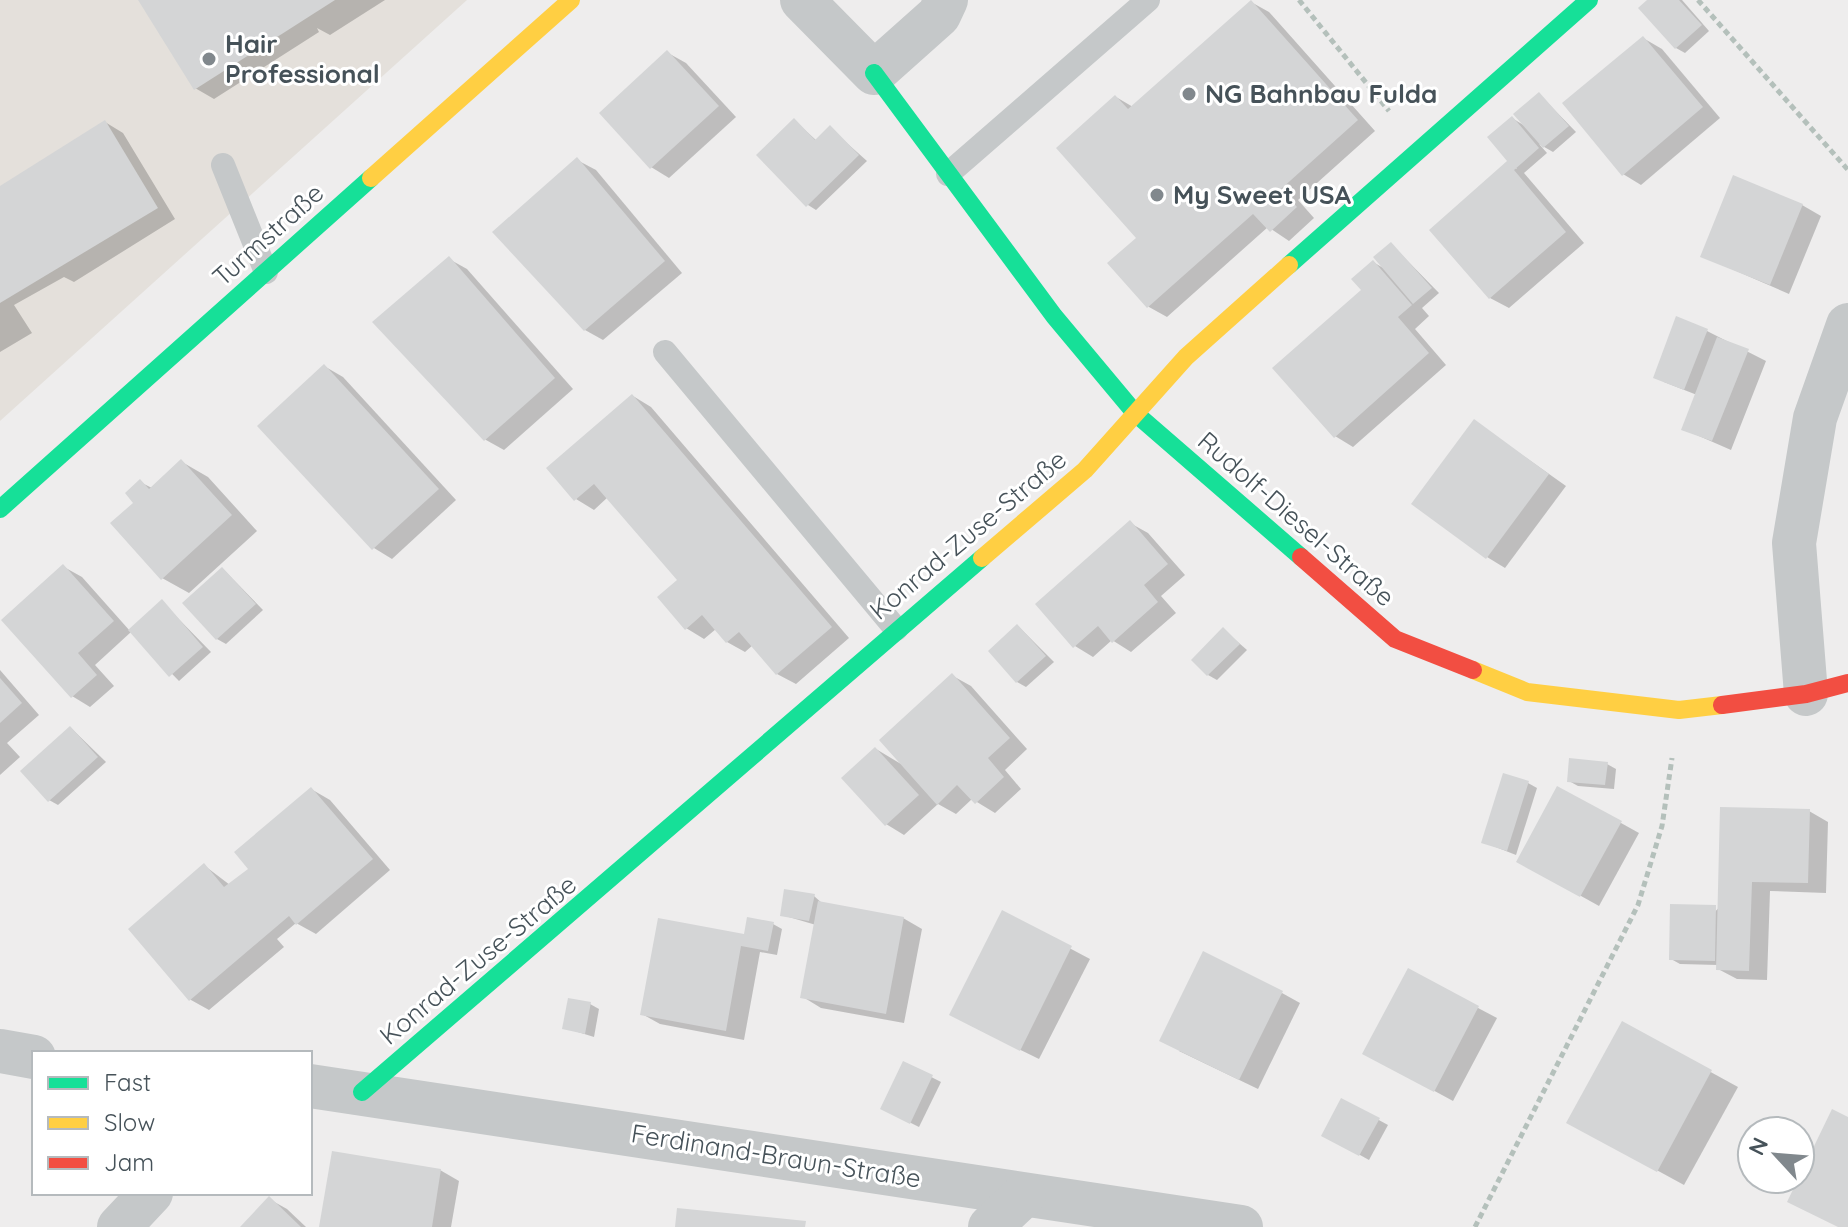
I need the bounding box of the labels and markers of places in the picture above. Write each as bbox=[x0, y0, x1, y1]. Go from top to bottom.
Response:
place label: Hair Professional bbox=[225, 27, 380, 90]
marker: Hair Professional bbox=[200, 50, 218, 68]
place label: NG Bahnbau Fulda bbox=[1205, 77, 1437, 110]
marker: NG Bahnbau Fulda bbox=[1180, 85, 1198, 103]
place label: My Sweet USA bbox=[1173, 178, 1352, 211]
marker: My Sweet USA bbox=[1148, 186, 1166, 204]

